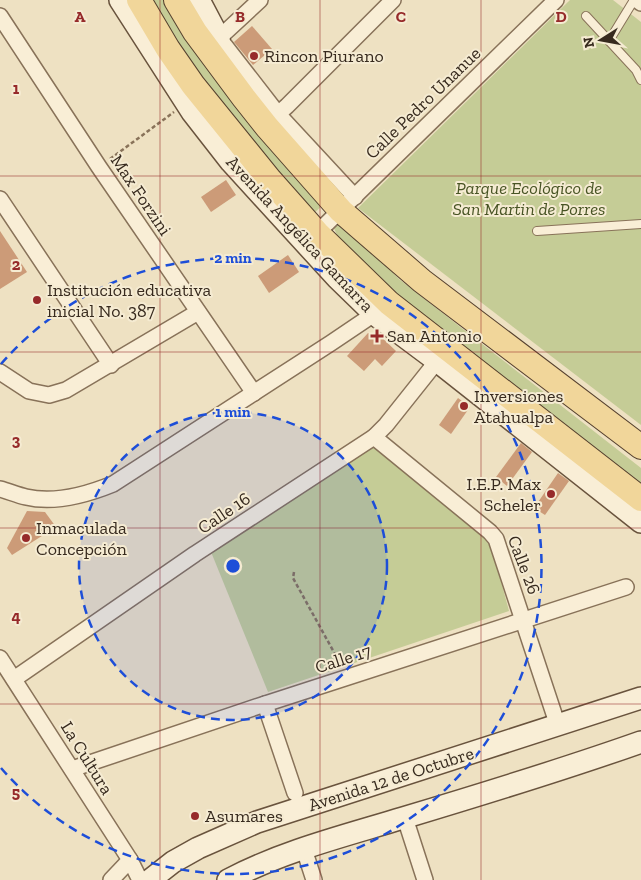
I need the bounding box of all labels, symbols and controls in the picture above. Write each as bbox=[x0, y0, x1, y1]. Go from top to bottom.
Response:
text: A bbox=[75, 7, 86, 26]
text: B bbox=[235, 7, 245, 26]
text: C bbox=[396, 7, 406, 26]
text: D bbox=[555, 7, 567, 26]
north arrow bbox=[576, 15, 626, 65]
text: N bbox=[579, 35, 598, 49]
street label: Calle Pedro Unanue bbox=[361, 42, 485, 164]
place label: Rincon Piurano bbox=[264, 45, 384, 67]
marker: Rincon Piurano bbox=[248, 50, 260, 62]
text: 1 bbox=[13, 79, 20, 98]
street label: Max Forzini bbox=[106, 150, 176, 240]
street label: Avenida Angélica Gamarra bbox=[222, 151, 379, 317]
park label: Parque Ecológico de San Martin de Porres bbox=[452, 177, 606, 220]
text: 2 min bbox=[214, 249, 252, 267]
text: 2 bbox=[12, 255, 21, 274]
place label: Institución educativa inicial No. 387 bbox=[47, 279, 212, 322]
marker: Institución educativa inicial No. 387 bbox=[31, 294, 43, 306]
place label: San Antonio bbox=[387, 325, 482, 347]
marker: San Antonio bbox=[371, 330, 383, 342]
place label: Inversiones Atahualpa bbox=[474, 385, 564, 428]
marker: Inversiones Atahualpa bbox=[458, 400, 470, 412]
text: 1 min bbox=[215, 403, 251, 421]
text: 3 bbox=[12, 431, 21, 450]
place label: I.E.P. Max Scheler bbox=[467, 473, 541, 516]
street label: Calle 16 bbox=[193, 487, 255, 539]
marker: I.E.P. Max Scheler bbox=[545, 488, 557, 500]
place label: Inmaculada Concepción bbox=[36, 517, 127, 560]
marker: Inmaculada Concepción bbox=[20, 532, 32, 544]
street label: Calle 26 bbox=[503, 532, 545, 598]
centre of rings bbox=[224, 557, 242, 575]
text: 4 bbox=[11, 607, 21, 626]
street label: Calle 17 bbox=[312, 639, 374, 678]
street label: La Cultura bbox=[56, 717, 118, 799]
street label: Avenida 12 de Octubre bbox=[305, 742, 477, 816]
text: 5 bbox=[12, 783, 20, 802]
place label: Asumares bbox=[205, 805, 283, 827]
marker: Asumares bbox=[189, 810, 201, 822]

